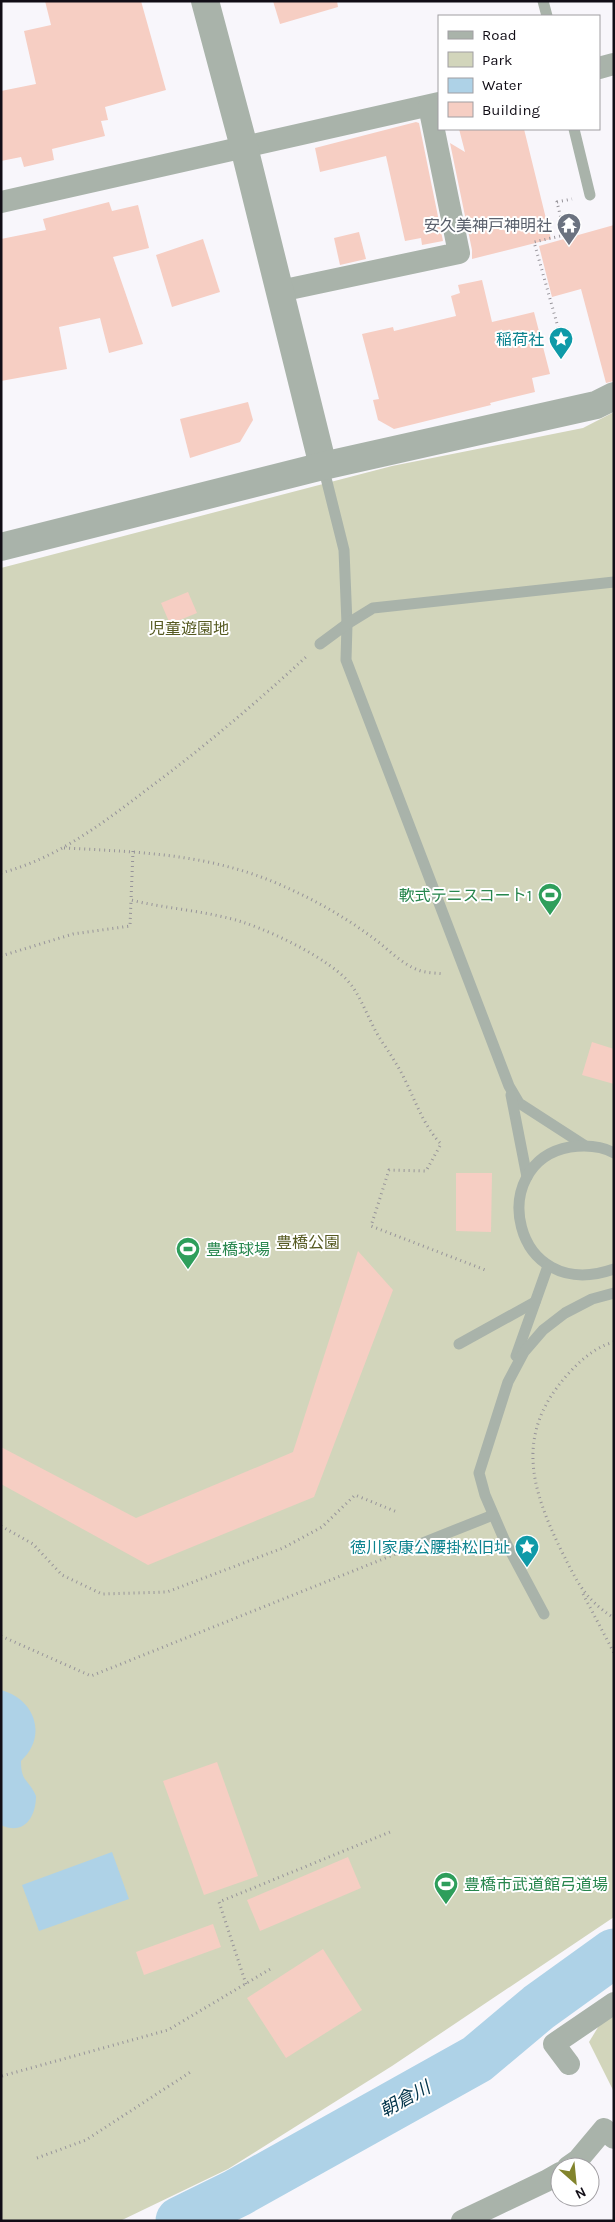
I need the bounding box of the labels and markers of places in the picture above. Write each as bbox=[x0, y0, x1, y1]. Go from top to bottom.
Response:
temple icon: 安久美神戸神明社 bbox=[556, 212, 582, 246]
place label: 安久美神戸神明社 bbox=[424, 216, 552, 235]
place icon: 稲荷社 bbox=[548, 326, 574, 360]
place label: 稲荷社 bbox=[496, 330, 544, 349]
sports icon: 軟式テニスコート1 bbox=[537, 882, 563, 916]
place label: 軟式テニスコート1 bbox=[399, 886, 532, 905]
sports icon: 豊橋球場 bbox=[175, 1236, 201, 1270]
place label: 豊橋球場 bbox=[206, 1240, 270, 1259]
place icon: 徳川家康公腰掛松旧址 bbox=[514, 1534, 540, 1568]
place label: 徳川家康公腰掛松旧址 bbox=[350, 1538, 510, 1557]
sports icon: 豊橋市武道館弓道場 bbox=[433, 1871, 459, 1905]
place label: 豊橋市武道館弓道場 bbox=[464, 1875, 608, 1894]

